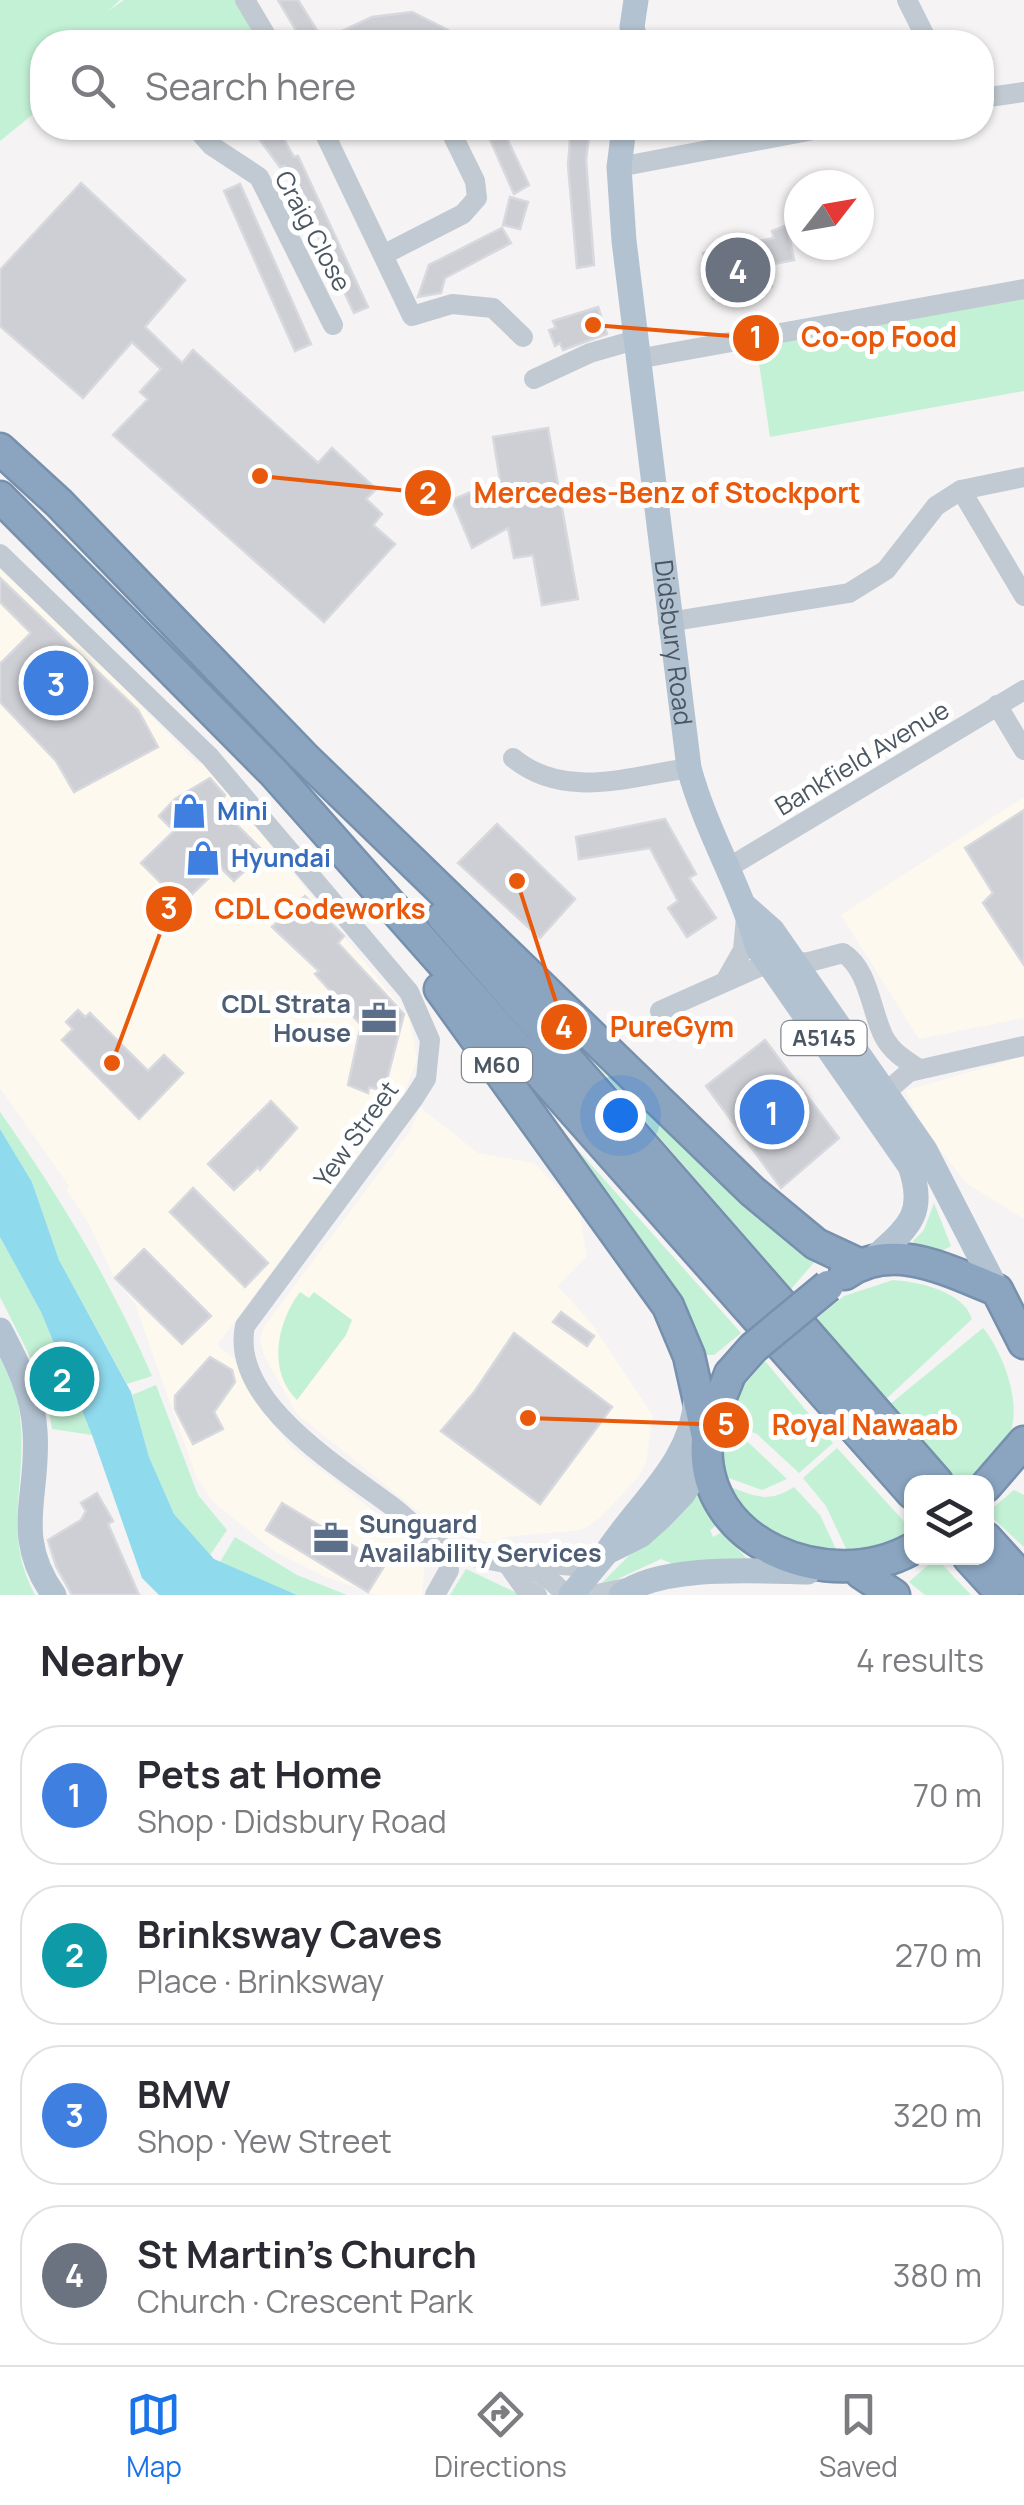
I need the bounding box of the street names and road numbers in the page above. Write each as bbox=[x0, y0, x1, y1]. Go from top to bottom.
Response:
street label: Craig Close bbox=[267, 164, 360, 297]
street label: Didsbury Road bbox=[646, 558, 702, 727]
street label: Bankfield Avenue bbox=[768, 692, 955, 823]
road number: A5145 bbox=[782, 1021, 866, 1055]
road number: M60 bbox=[462, 1048, 532, 1082]
street label: Yew Street bbox=[305, 1073, 406, 1194]

